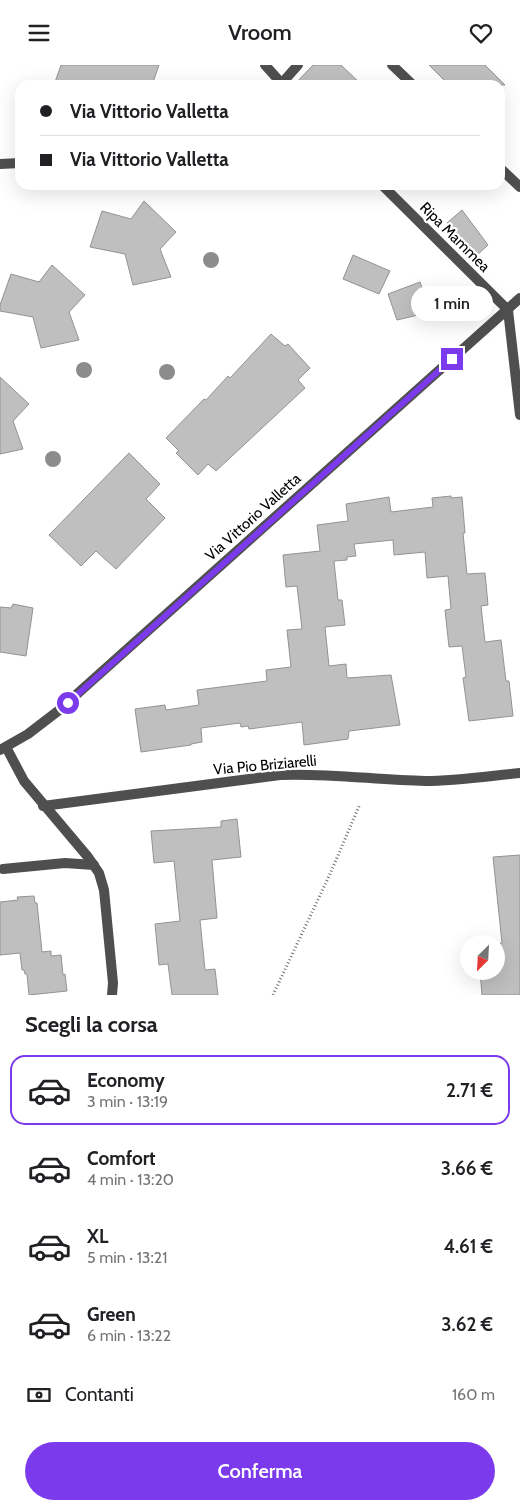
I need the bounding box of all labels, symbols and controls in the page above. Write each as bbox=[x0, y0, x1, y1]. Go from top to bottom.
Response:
icon: menu bbox=[25, 19, 53, 47]
text: Vroom bbox=[228, 19, 292, 46]
icon: heart bbox=[467, 19, 495, 47]
text: Via Vittorio Valletta bbox=[70, 100, 229, 123]
text: Via Vittorio Valletta bbox=[70, 148, 229, 171]
street label: Ripa Mammea bbox=[416, 198, 494, 276]
callout: 1 min bbox=[411, 287, 493, 321]
text: 1 min bbox=[434, 294, 470, 313]
route end bbox=[441, 348, 463, 370]
street label: Via Vittorio Valletta bbox=[202, 469, 305, 565]
route start bbox=[57, 692, 79, 714]
street label: Via Pio Briziarelli bbox=[213, 752, 317, 778]
north arrow bbox=[460, 935, 505, 980]
map controls bbox=[460, 935, 505, 980]
text: Scegli la corsa bbox=[25, 1011, 158, 1038]
icon: car bbox=[27, 1068, 72, 1113]
text: Economy bbox=[87, 1069, 165, 1092]
text: 2.71 € bbox=[446, 1079, 493, 1102]
text: 3 min · 13:19 bbox=[87, 1092, 168, 1111]
icon: car bbox=[27, 1146, 72, 1191]
text: Comfort bbox=[87, 1147, 156, 1170]
text: 3.66 € bbox=[441, 1157, 493, 1180]
text: 4 min · 13:20 bbox=[87, 1170, 174, 1189]
icon: car bbox=[27, 1224, 72, 1269]
text: XL bbox=[87, 1225, 108, 1248]
text: 4.61 € bbox=[444, 1235, 493, 1258]
text: 5 min · 13:21 bbox=[87, 1248, 167, 1267]
icon: car bbox=[27, 1302, 72, 1347]
text: Green bbox=[87, 1303, 136, 1326]
text: 3.62 € bbox=[441, 1313, 493, 1336]
text: 6 min · 13:22 bbox=[87, 1326, 171, 1345]
icon: cash bbox=[25, 1381, 53, 1409]
text: Contanti bbox=[65, 1383, 134, 1406]
text: 160 m bbox=[452, 1385, 495, 1404]
button: Conferma bbox=[25, 1442, 495, 1500]

